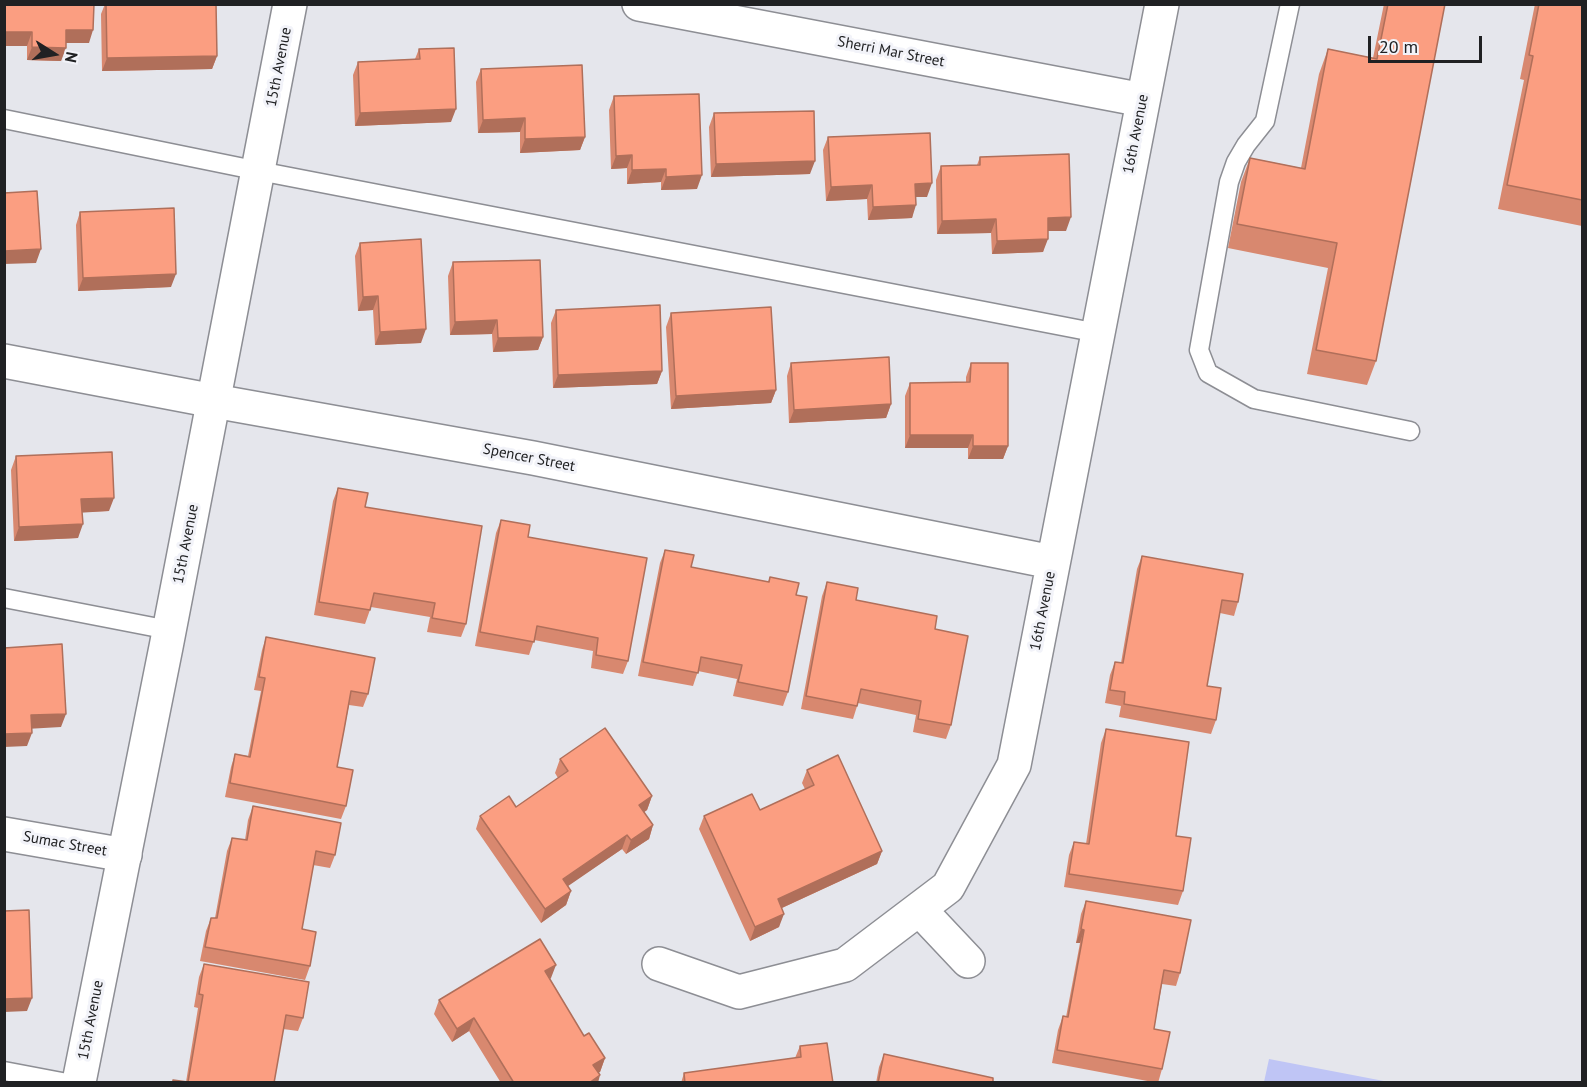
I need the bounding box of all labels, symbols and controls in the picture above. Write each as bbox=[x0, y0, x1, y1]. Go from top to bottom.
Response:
north arrow bbox=[24, 24, 84, 84]
scale bar bbox=[1371, 24, 1485, 62]
street label: 15th Avenue bbox=[262, 26, 296, 108]
street label: Sherri Mar Street bbox=[836, 33, 946, 71]
text: 20 m bbox=[1379, 35, 1418, 58]
text: N bbox=[61, 50, 82, 64]
street label: 16th Avenue bbox=[1119, 93, 1153, 175]
street label: Spencer Street bbox=[481, 440, 577, 476]
street label: 15th Avenue bbox=[169, 503, 203, 585]
street label: 16th Avenue bbox=[1026, 570, 1060, 652]
street label: Sumac Street bbox=[22, 828, 108, 860]
street label: 15th Avenue bbox=[74, 979, 108, 1061]

